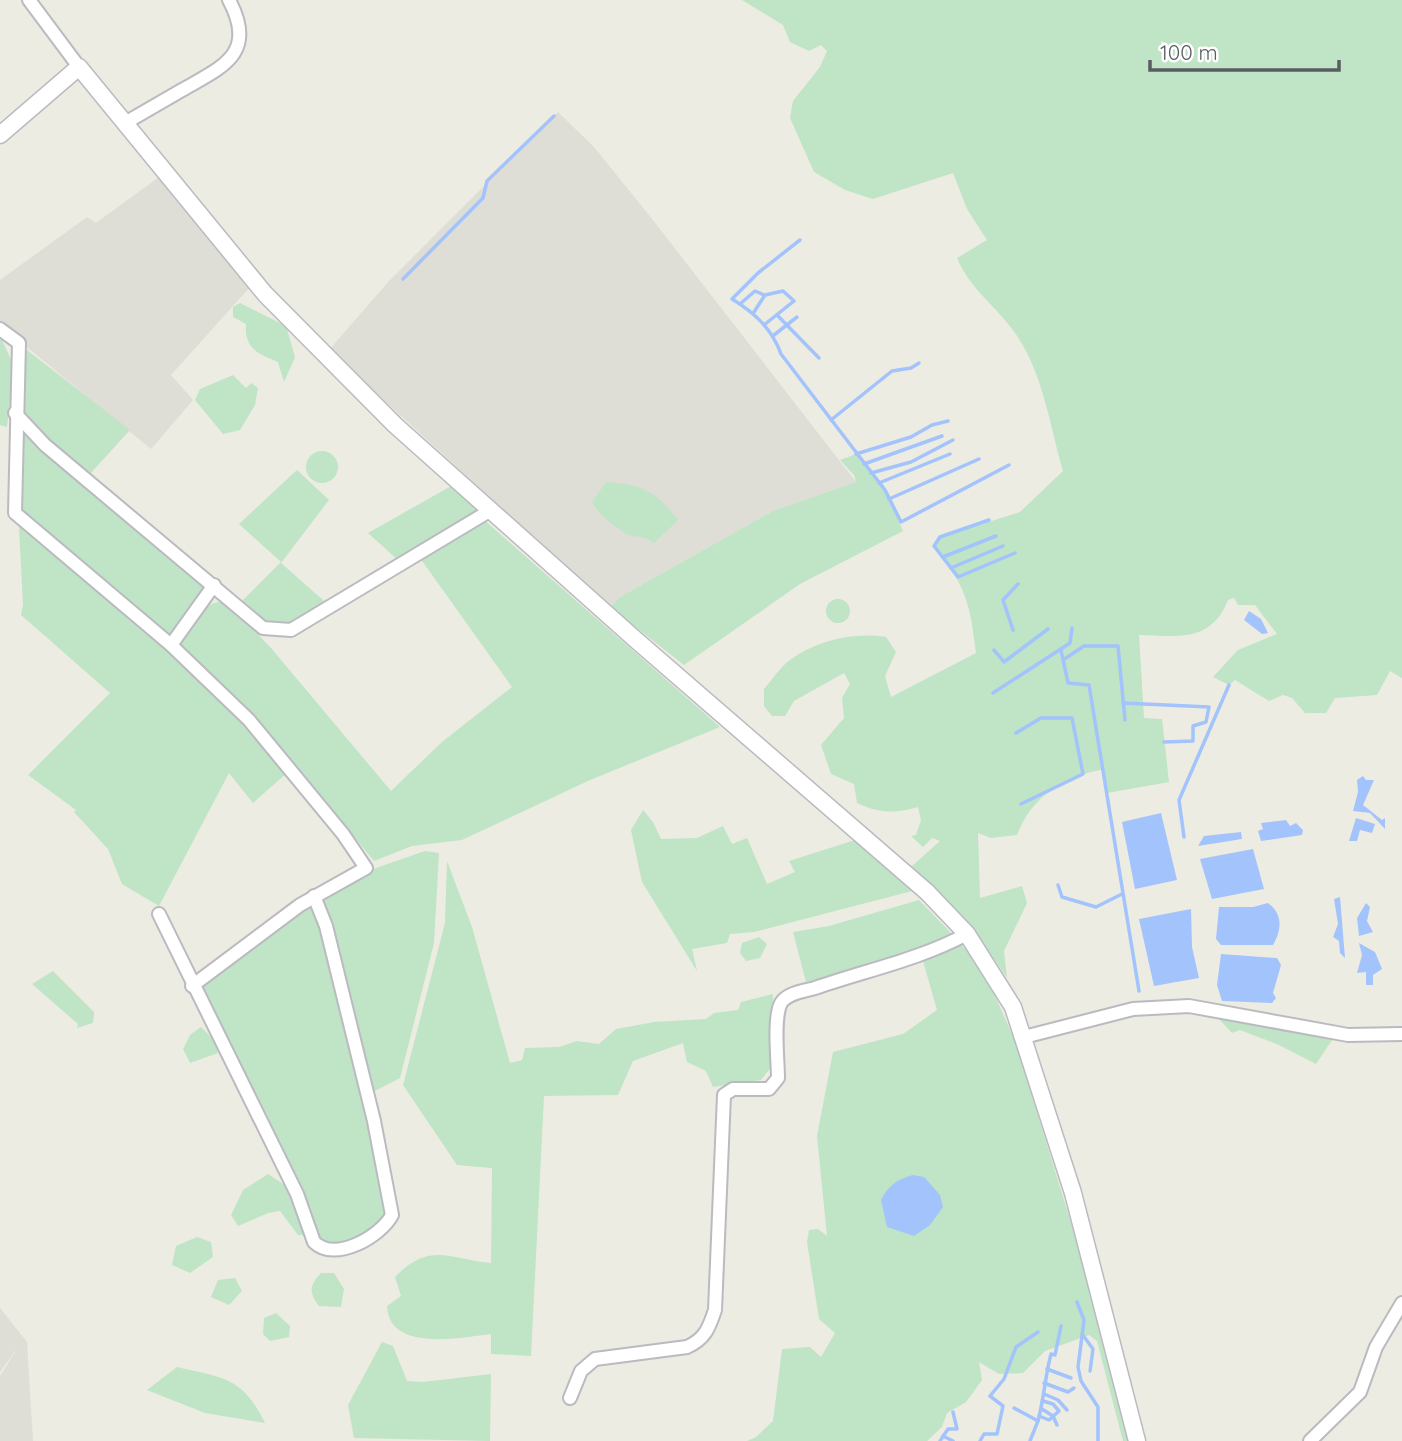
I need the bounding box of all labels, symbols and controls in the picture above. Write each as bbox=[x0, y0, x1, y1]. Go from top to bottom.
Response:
scale bar bbox=[1150, 28, 1339, 72]
text: 100 m bbox=[1160, 39, 1218, 65]

